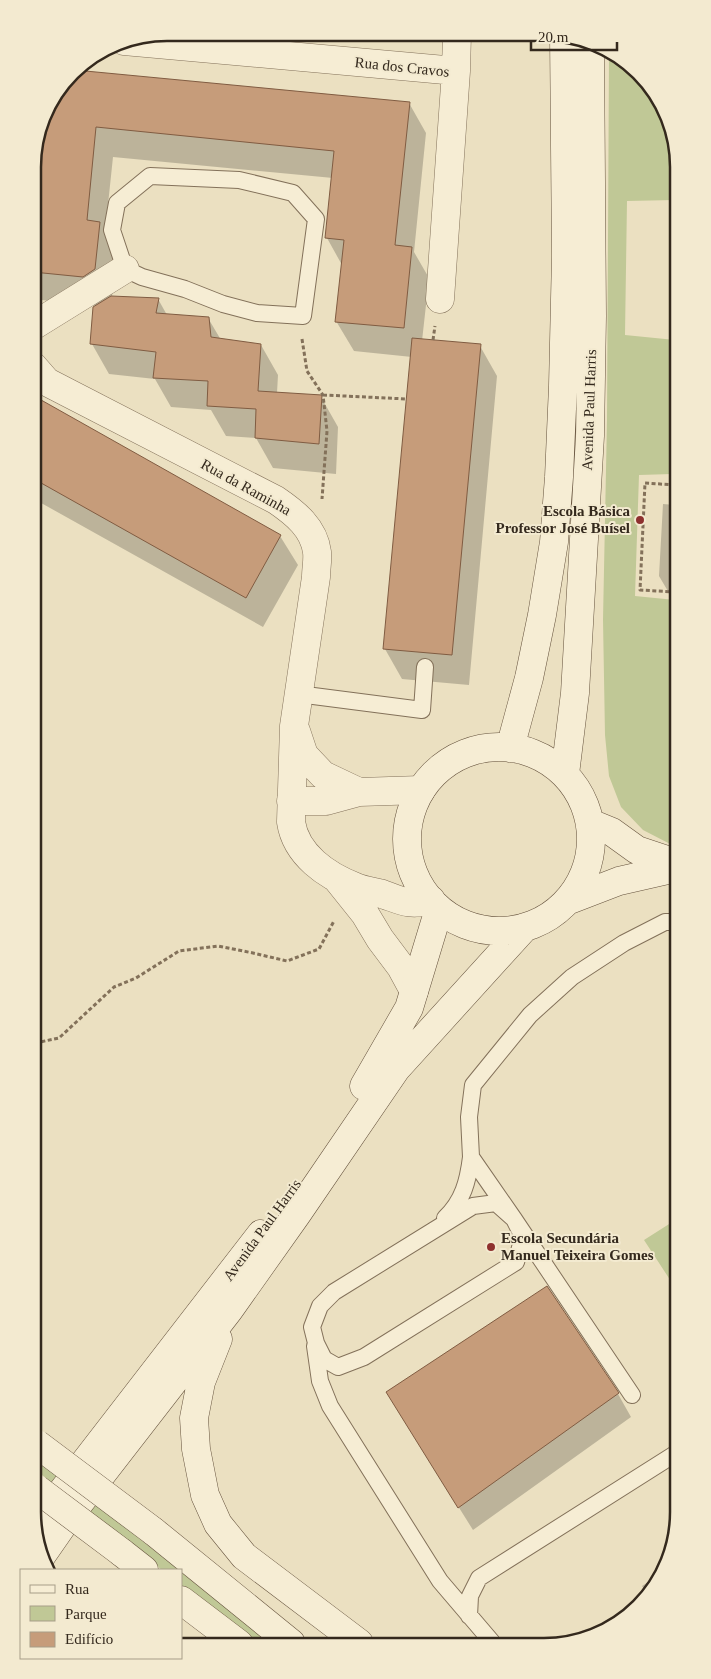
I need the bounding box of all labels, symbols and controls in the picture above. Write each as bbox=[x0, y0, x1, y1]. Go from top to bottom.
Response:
scale bar bbox=[531, 20, 617, 52]
text: 20 m bbox=[538, 29, 569, 45]
street label: Rua dos Cravos bbox=[354, 54, 450, 80]
street label: Avenida Paul Harris bbox=[579, 349, 599, 471]
street label: Rua da Raminha bbox=[198, 456, 294, 518]
place label: Escola Básica Professor José Buísel bbox=[496, 503, 630, 536]
marker: Escola Básica Professor José Buísel bbox=[634, 514, 646, 526]
street label: Avenida Paul Harris bbox=[220, 1176, 304, 1284]
place label: Escola Secundária Manuel Teixeira Gomes bbox=[501, 1230, 654, 1263]
marker: Escola Secundária Manuel Teixeira Gomes bbox=[485, 1241, 497, 1253]
legend bbox=[20, 1569, 182, 1659]
text: Rua bbox=[65, 1581, 90, 1597]
text: Parque bbox=[65, 1606, 107, 1622]
text: Edifício bbox=[65, 1631, 113, 1647]

